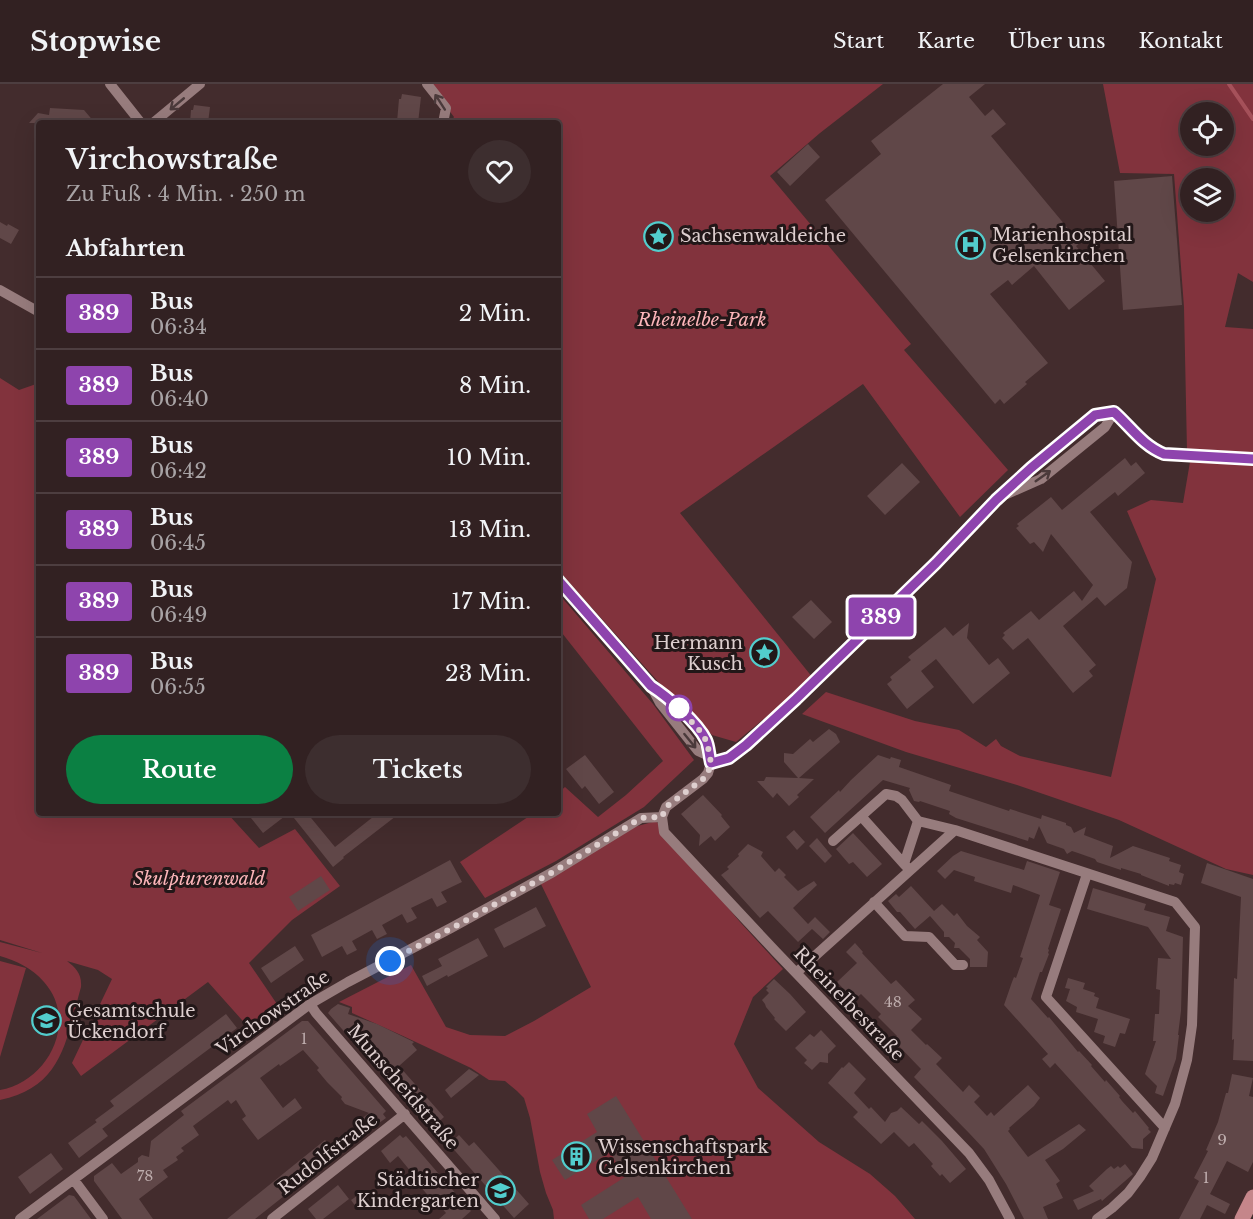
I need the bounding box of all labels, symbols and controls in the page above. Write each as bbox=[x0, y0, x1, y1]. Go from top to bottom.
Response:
text: Stopwise bbox=[30, 24, 161, 59]
text: Start bbox=[833, 28, 884, 54]
text: Karte bbox=[917, 28, 975, 54]
text: Über uns bbox=[1008, 28, 1106, 54]
text: Kontakt bbox=[1139, 28, 1223, 54]
one-way arrow bbox=[434, 94, 447, 111]
one-way arrow bbox=[169, 97, 185, 110]
map controls bbox=[1180, 102, 1234, 222]
button: locate bbox=[1180, 102, 1234, 156]
button: heart bbox=[468, 140, 531, 203]
text: Virchowstraße bbox=[66, 142, 278, 177]
button: layers bbox=[1180, 168, 1234, 222]
text: Zu Fuß · 4 Min. · 250 m bbox=[66, 182, 306, 206]
place icon: Sachsenwaldeiche bbox=[643, 220, 675, 252]
place label: Marienhospital Gelsenkirchen bbox=[992, 224, 1132, 267]
place label: Sachsenwaldeiche bbox=[680, 225, 846, 247]
hospital icon: Marienhospital Gelsenkirchen bbox=[955, 229, 987, 261]
text: Abfahrten bbox=[66, 235, 185, 262]
text: Bus bbox=[150, 288, 193, 315]
text: 389 bbox=[79, 300, 119, 326]
text: 2 Min. bbox=[459, 300, 531, 327]
park label: Rheinelbe-Park bbox=[637, 309, 766, 331]
text: 06:34 bbox=[150, 315, 207, 339]
text: Bus bbox=[150, 360, 193, 387]
text: 389 bbox=[79, 372, 119, 398]
text: 8 Min. bbox=[459, 372, 531, 399]
text: 06:40 bbox=[150, 387, 209, 411]
text: Bus bbox=[150, 432, 193, 459]
text: 389 bbox=[79, 444, 119, 470]
text: 10 Min. bbox=[447, 444, 531, 471]
text: 06:42 bbox=[150, 459, 207, 483]
one-way arrow bbox=[1035, 470, 1051, 482]
text: Bus bbox=[150, 504, 193, 531]
text: 389 bbox=[79, 516, 119, 542]
text: 13 Min. bbox=[449, 516, 531, 543]
text: 06:45 bbox=[150, 531, 206, 555]
text: Bus bbox=[150, 576, 193, 603]
text: 389 bbox=[79, 588, 119, 614]
text: 17 Min. bbox=[451, 588, 531, 615]
line badge: 389 bbox=[846, 598, 916, 636]
text: 06:49 bbox=[150, 603, 207, 627]
text: 389 bbox=[861, 604, 901, 630]
place label: Hermann Kusch bbox=[654, 632, 743, 675]
place icon: Hermann Kusch bbox=[748, 637, 780, 669]
text: Bus bbox=[150, 648, 193, 675]
text: 389 bbox=[79, 660, 119, 686]
text: 23 Min. bbox=[445, 660, 531, 687]
text: 06:55 bbox=[150, 675, 206, 699]
unlabelled marker bbox=[666, 695, 692, 721]
one-way arrow bbox=[683, 732, 696, 748]
button: Route bbox=[66, 735, 293, 804]
button: Tickets bbox=[305, 735, 531, 804]
park label: Skulpturenwald bbox=[133, 868, 266, 890]
street label: Rheinelbestraße bbox=[789, 942, 909, 1066]
your location bbox=[375, 946, 405, 976]
street label: Virchowstraße bbox=[211, 966, 334, 1061]
house number: 48 bbox=[884, 992, 902, 1011]
place label: Gesamtschule Ückendorf bbox=[67, 1000, 196, 1043]
school or university icon: Gesamtschule Ückendorf bbox=[30, 1005, 62, 1037]
street label: Munscheidstraße bbox=[343, 1020, 463, 1154]
house number: 1 bbox=[301, 1029, 307, 1048]
street label: Rudolfstraße bbox=[274, 1109, 382, 1199]
house number: 9 bbox=[1217, 1130, 1227, 1149]
place label: Wissenschaftspark Gelsenkirchen bbox=[597, 1136, 769, 1179]
building icon: Wissenschaftspark Gelsenkirchen bbox=[561, 1141, 593, 1173]
house number: 78 bbox=[137, 1166, 153, 1185]
house number: 1 bbox=[1203, 1168, 1209, 1187]
place label: Städtischer Kindergarten bbox=[357, 1169, 479, 1212]
school or university icon: Städtischer Kindergarten bbox=[484, 1174, 516, 1206]

